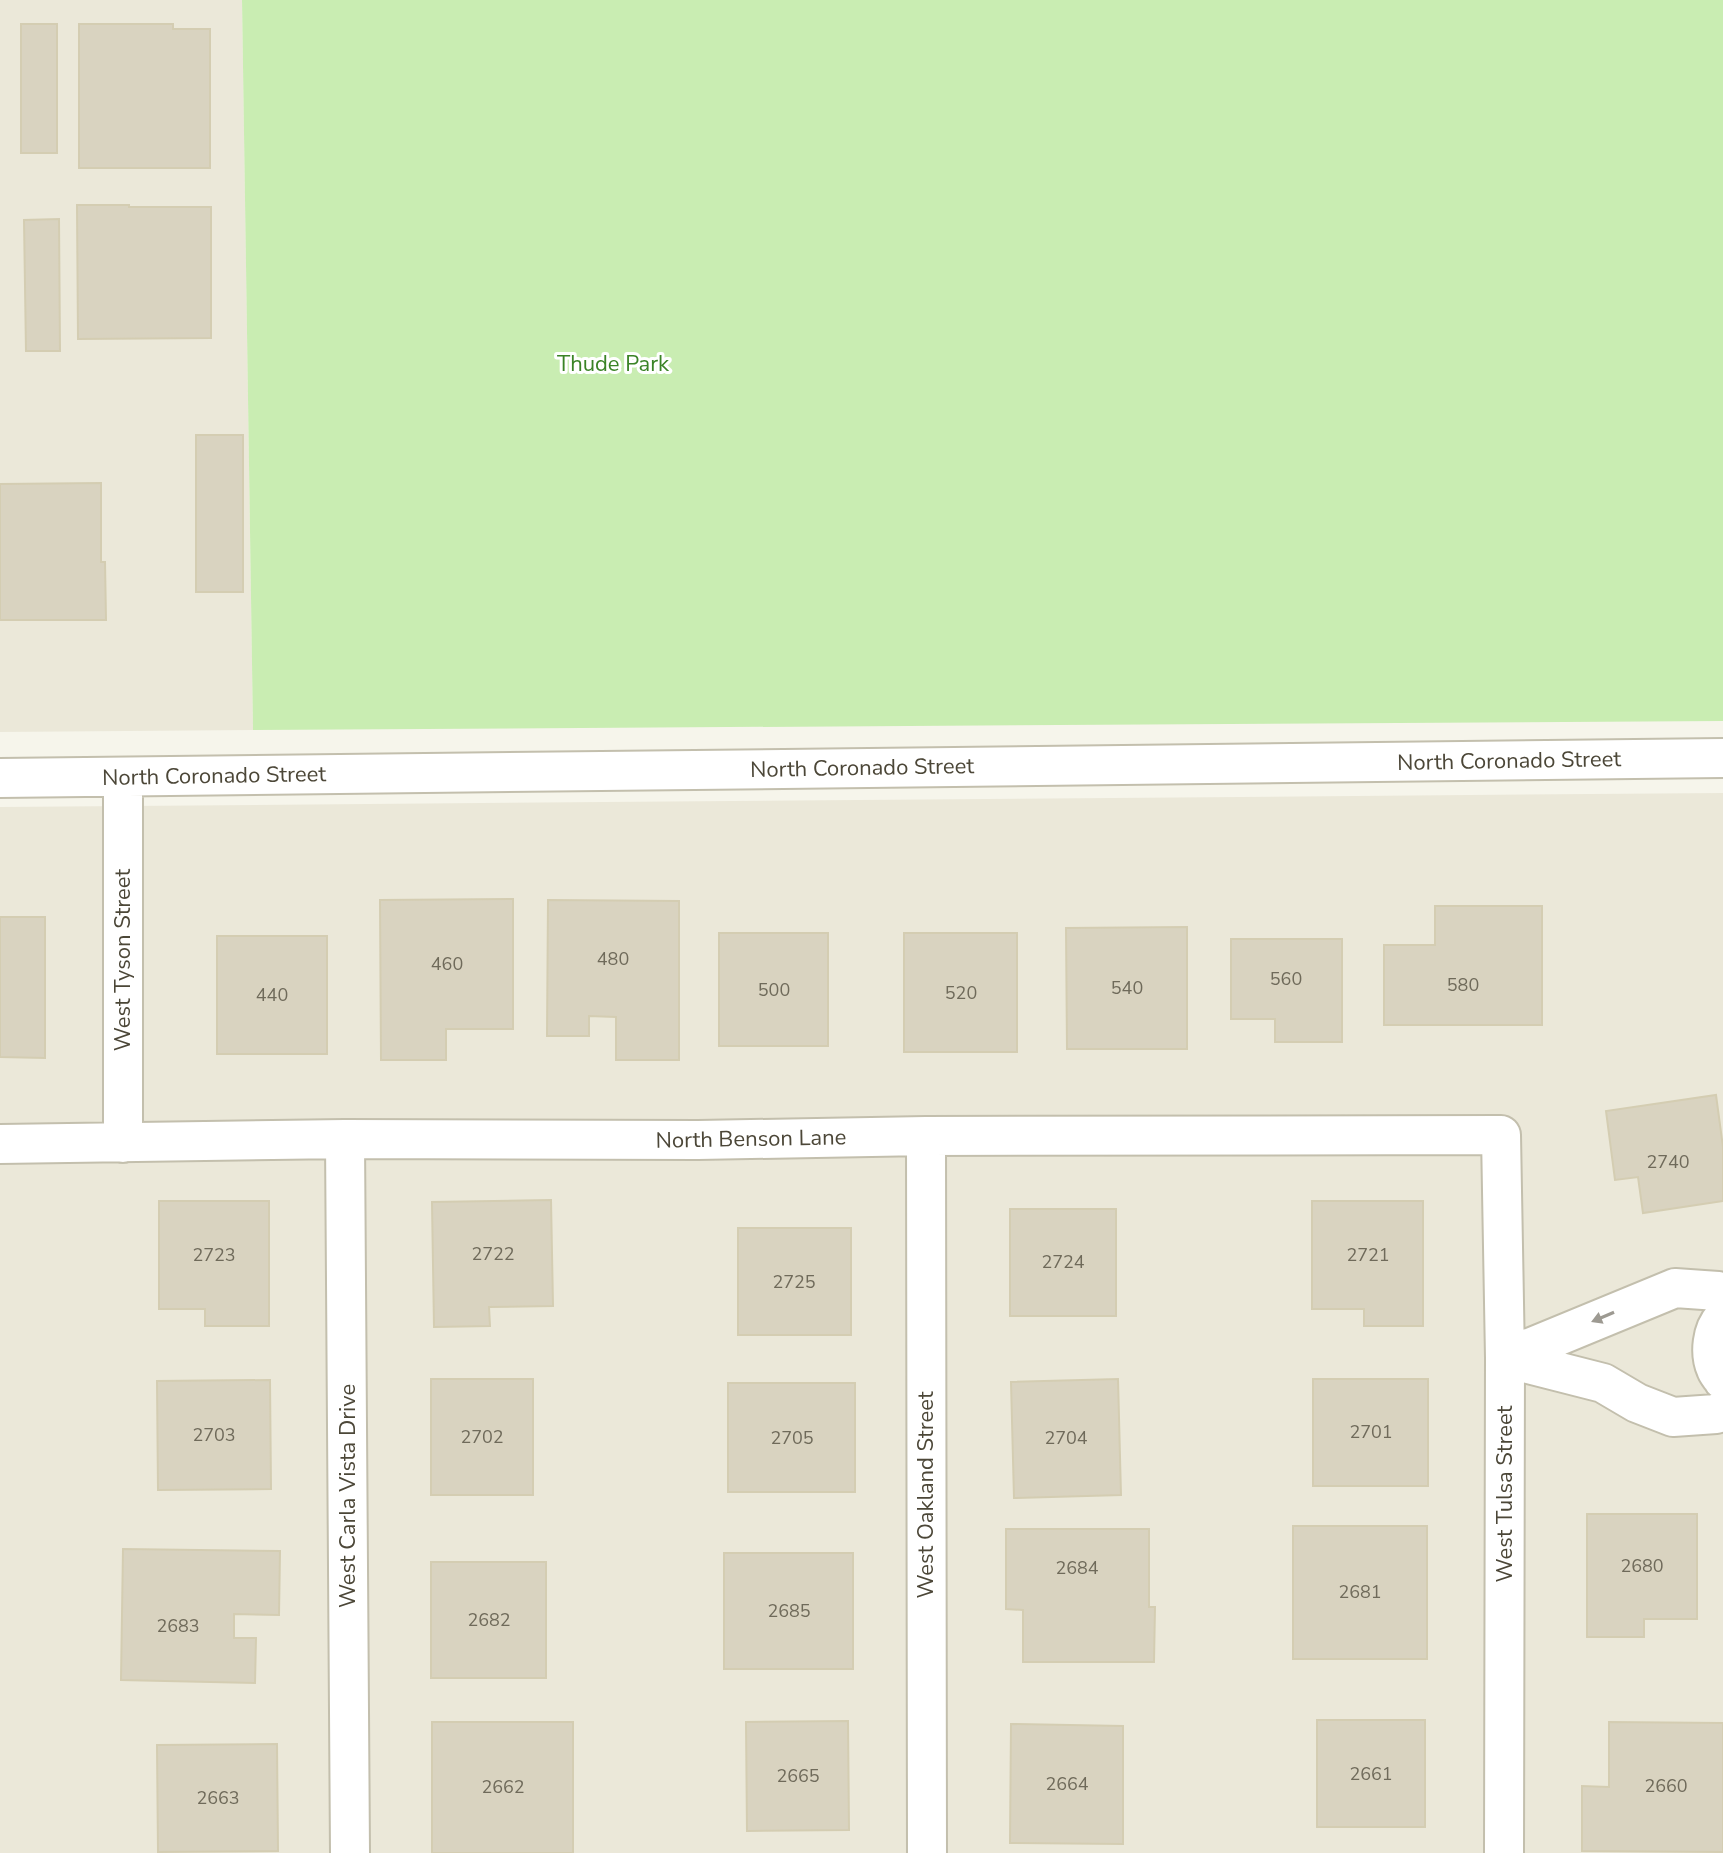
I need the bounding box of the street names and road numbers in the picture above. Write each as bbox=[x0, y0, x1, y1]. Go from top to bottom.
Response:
street label: North Coronado Street bbox=[1397, 744, 1622, 778]
street label: North Coronado Street bbox=[750, 751, 975, 785]
street label: North Coronado Street bbox=[102, 759, 327, 793]
street label: West Tyson Street bbox=[108, 869, 138, 1051]
street label: North Benson Lane bbox=[655, 1122, 847, 1156]
street label: West Carla Vista Drive bbox=[333, 1384, 363, 1608]
street label: West Oakland Street bbox=[911, 1391, 941, 1599]
street label: West Tulsa Street bbox=[1490, 1405, 1520, 1582]

